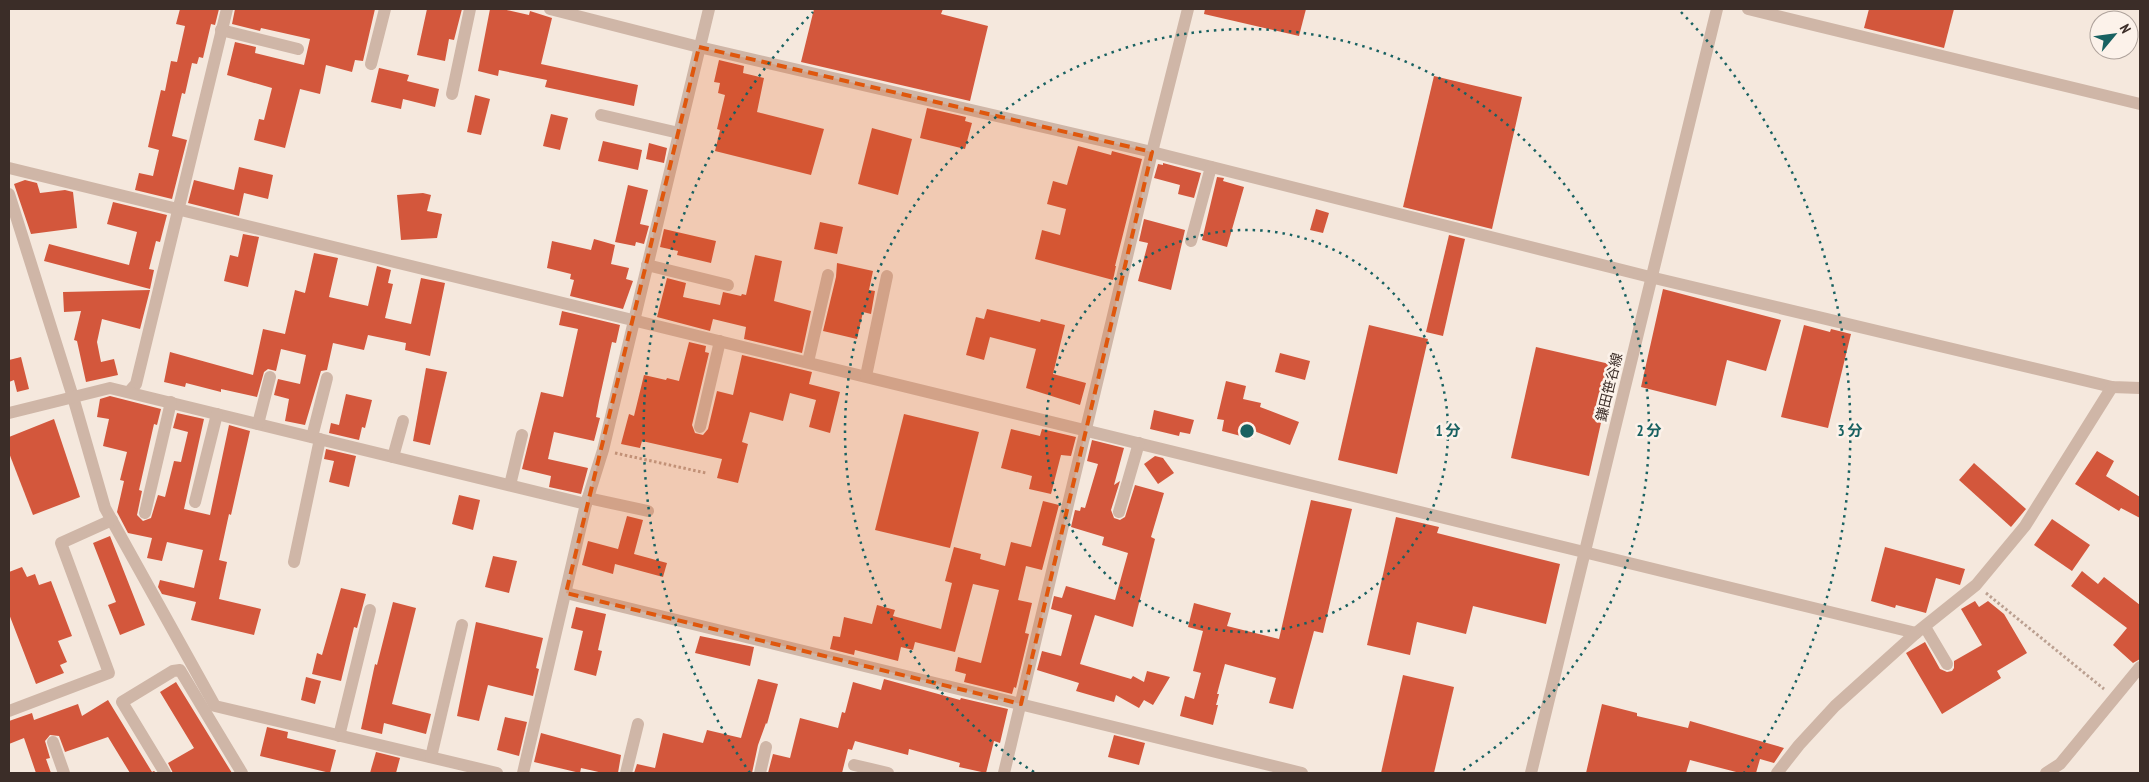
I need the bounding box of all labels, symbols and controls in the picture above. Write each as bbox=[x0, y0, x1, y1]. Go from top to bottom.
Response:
north arrow bbox=[2089, 10, 2139, 60]
text: N bbox=[2116, 21, 2135, 36]
street label: 鎌田笹谷線 bbox=[1592, 351, 1626, 423]
text: 1 分 bbox=[1435, 421, 1461, 440]
text: 2 分 bbox=[1636, 421, 1662, 440]
text: 3 分 bbox=[1837, 421, 1863, 440]
centre of rings bbox=[1238, 422, 1256, 440]

